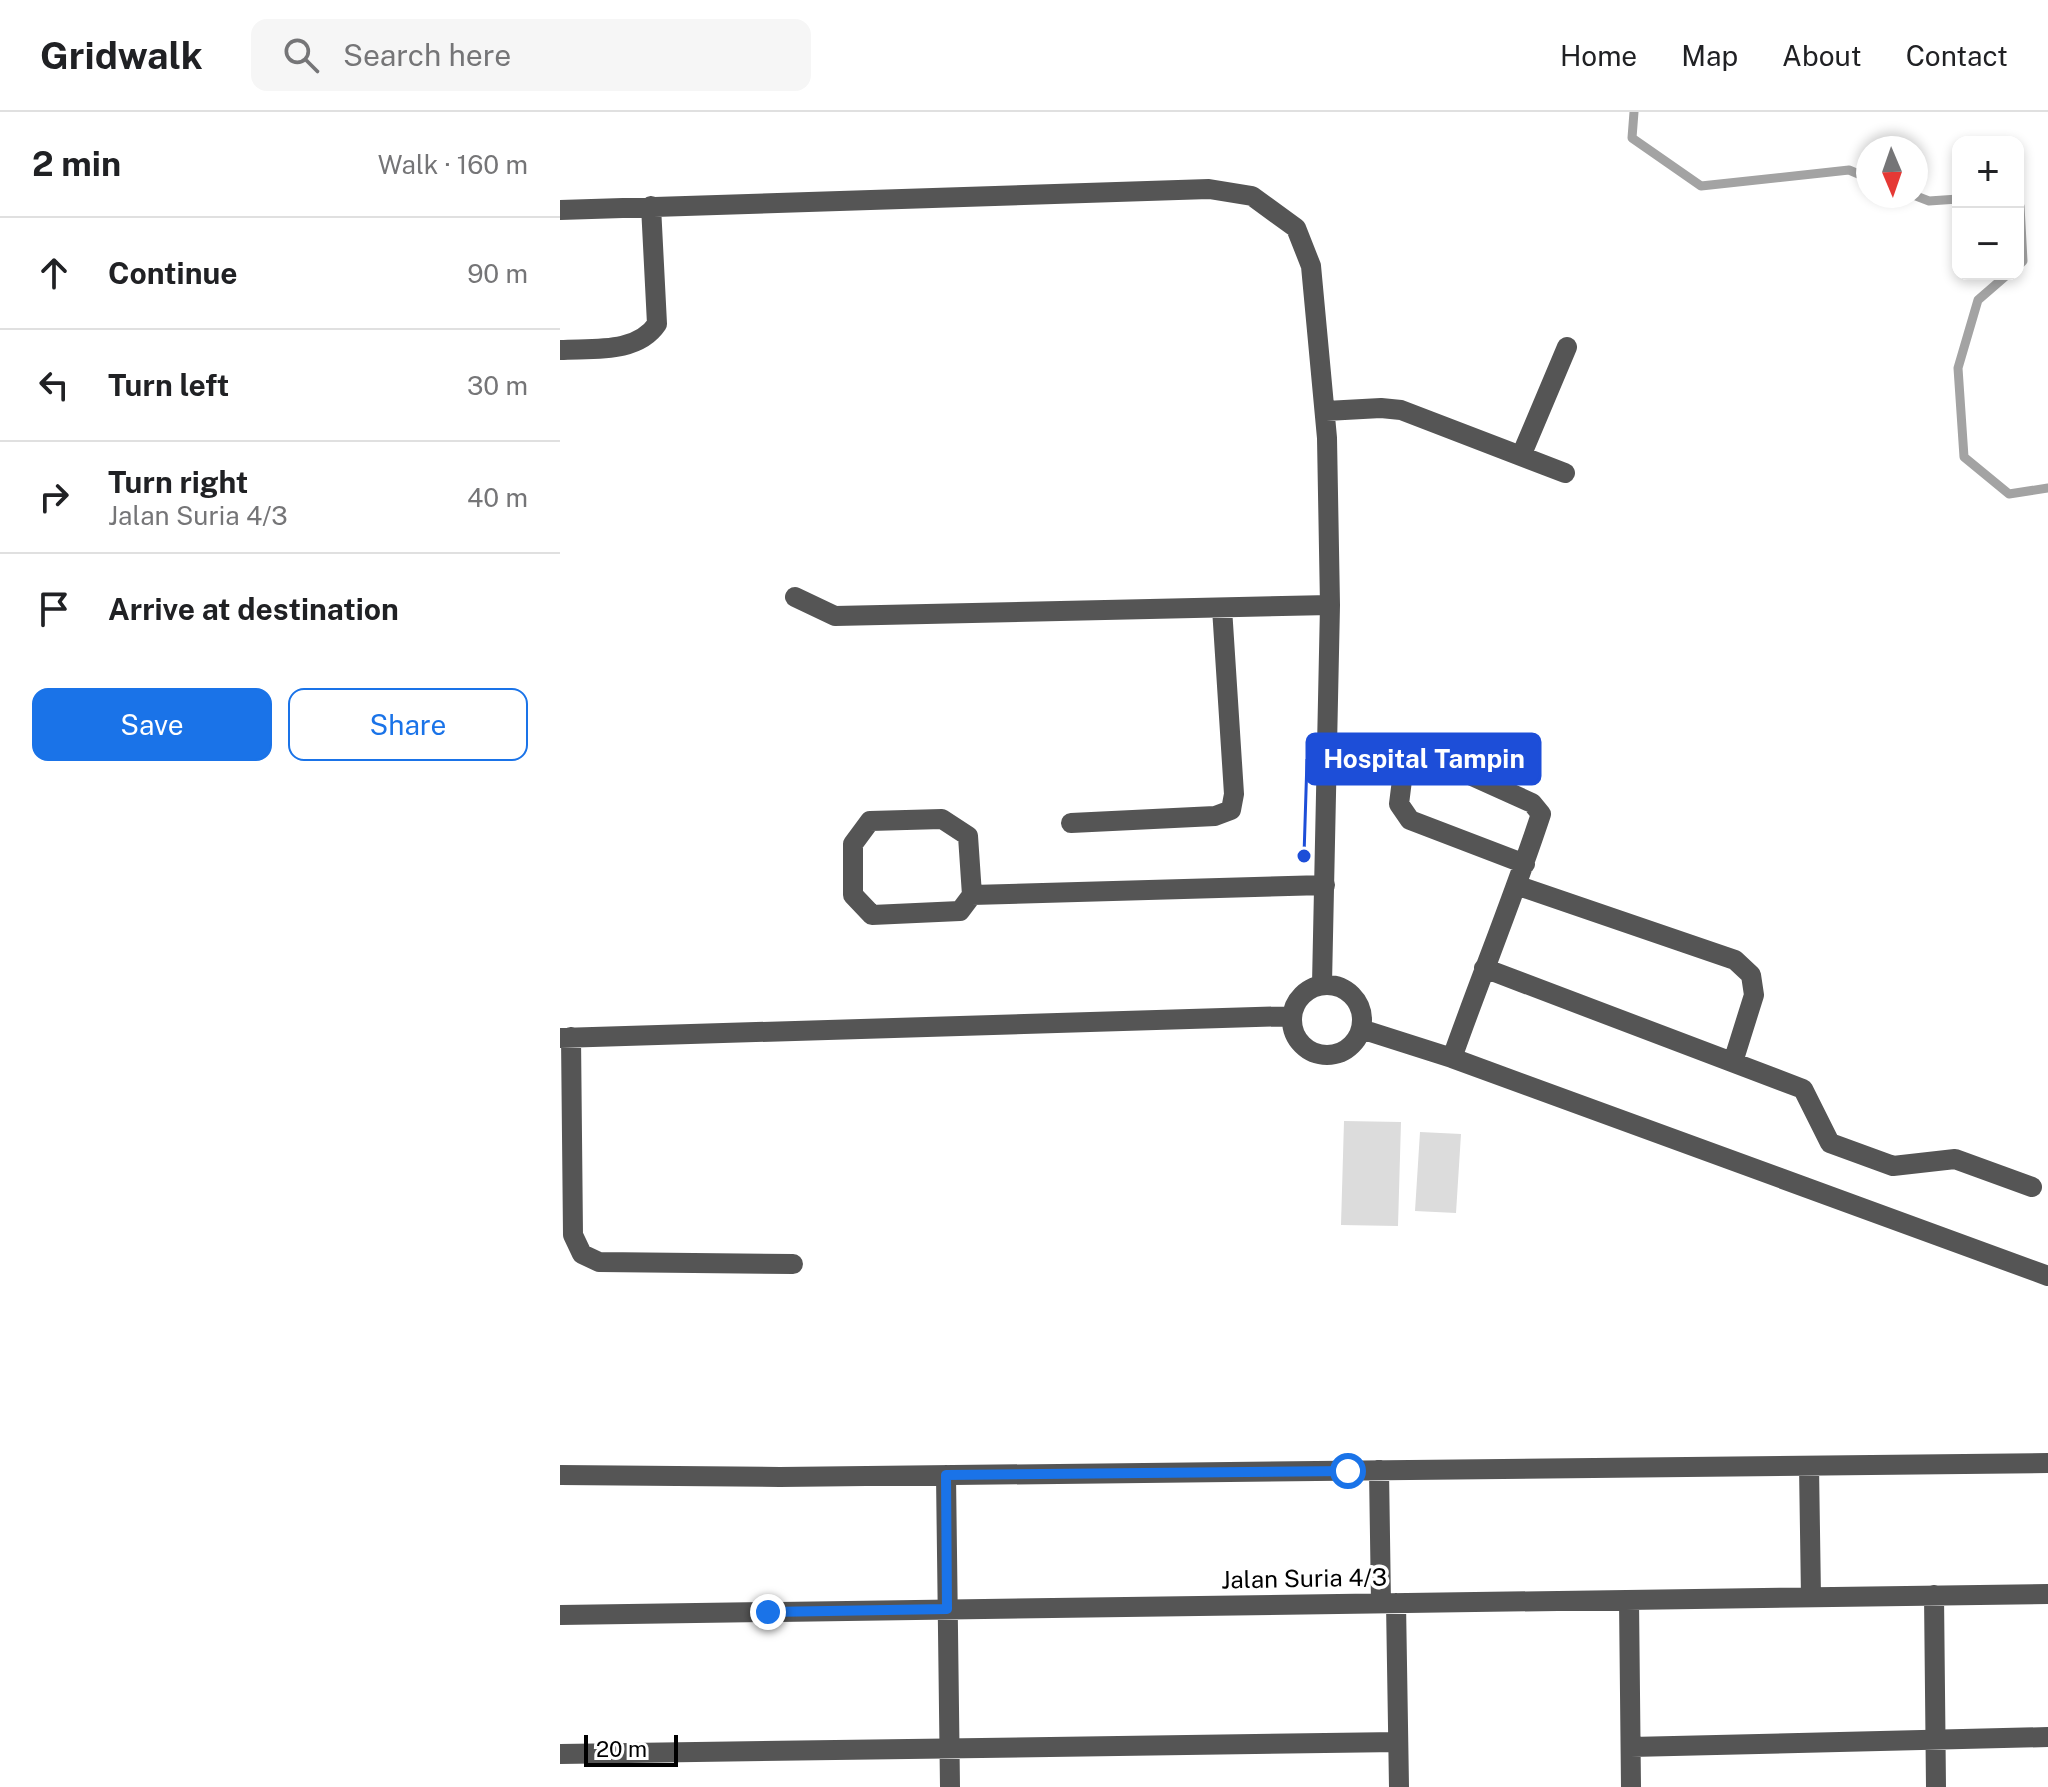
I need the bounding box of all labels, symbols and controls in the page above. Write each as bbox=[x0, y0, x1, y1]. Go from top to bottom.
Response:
search box bbox=[251, 19, 811, 91]
text: Gridwalk bbox=[40, 33, 203, 78]
icon: search bbox=[279, 33, 323, 77]
text: Search here bbox=[343, 37, 511, 73]
text: Home bbox=[1560, 39, 1637, 72]
text: Map bbox=[1681, 39, 1738, 72]
text: About bbox=[1782, 39, 1862, 72]
text: Contact bbox=[1906, 39, 2008, 72]
north arrow bbox=[1856, 136, 1928, 208]
map controls bbox=[1952, 136, 2024, 280]
button: + bbox=[1952, 136, 2024, 208]
text: 2 min bbox=[32, 144, 121, 184]
text: Walk · 160 m bbox=[378, 149, 528, 180]
button: − bbox=[1952, 208, 2024, 280]
icon: ahead bbox=[32, 251, 76, 295]
text: Continue bbox=[108, 255, 238, 291]
text: 90 m bbox=[467, 258, 528, 289]
icon: left bbox=[32, 363, 76, 407]
text: Turn left bbox=[108, 367, 229, 403]
text: 30 m bbox=[467, 370, 528, 401]
text: Turn right bbox=[108, 464, 248, 500]
icon: right bbox=[32, 475, 76, 519]
text: 40 m bbox=[467, 482, 528, 513]
text: Jalan Suria 4/3 bbox=[108, 500, 288, 531]
icon: arrive bbox=[32, 587, 76, 631]
text: Arrive at destination bbox=[108, 591, 399, 627]
button: Save bbox=[32, 688, 272, 761]
button: Share bbox=[288, 688, 528, 761]
callout: Hospital Tampin bbox=[1307, 734, 1540, 784]
text: Hospital Tampin bbox=[1323, 743, 1525, 774]
route start bbox=[1330, 1453, 1366, 1489]
street label: Jalan Suria 4/3 bbox=[1221, 1563, 1387, 1593]
route end bbox=[750, 1594, 786, 1630]
scale bar bbox=[584, 1731, 678, 1767]
text: 20 m bbox=[596, 1736, 647, 1762]

